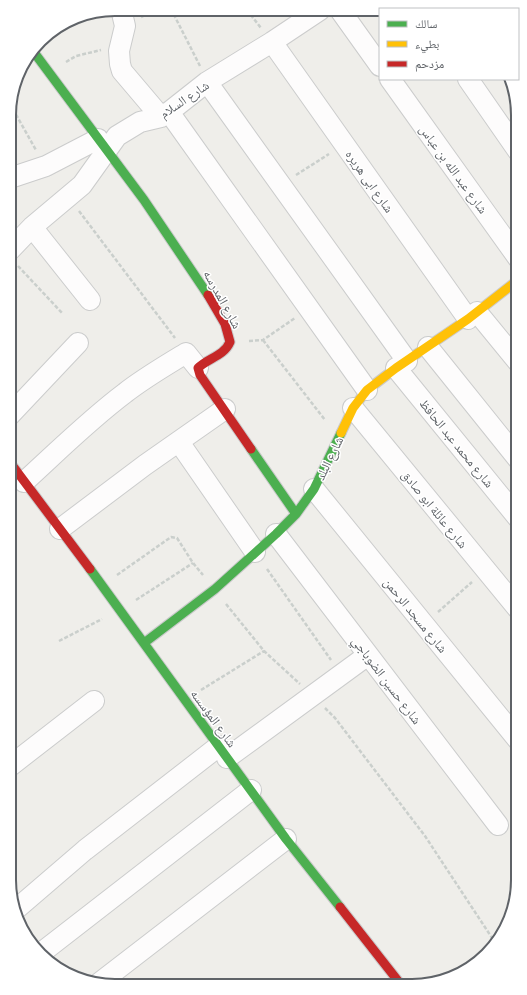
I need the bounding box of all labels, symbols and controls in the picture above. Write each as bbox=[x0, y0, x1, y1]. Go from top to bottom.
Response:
legend bbox=[379, 8, 519, 80]
text: سالك bbox=[415, 16, 437, 31]
text: بطيء bbox=[415, 36, 439, 54]
text: مزدحم bbox=[415, 56, 444, 72]
street label: شارع السلام bbox=[156, 77, 213, 123]
street label: شارع عبد الله بن عباس bbox=[415, 121, 492, 218]
street label: شارع ابى هريره bbox=[341, 146, 398, 217]
street label: شارع المدرسه bbox=[199, 267, 246, 332]
street label: شارع محمد عبد الحافظ bbox=[415, 395, 498, 492]
street label: شارع البلد bbox=[312, 434, 348, 483]
street label: شارع عائلة ابو صادق bbox=[397, 467, 471, 553]
street label: شارع مسجد الرحمن bbox=[379, 574, 451, 657]
street label: شارع حسين الضوباجي bbox=[346, 633, 425, 729]
street label: شارع المؤسسه bbox=[186, 686, 240, 751]

